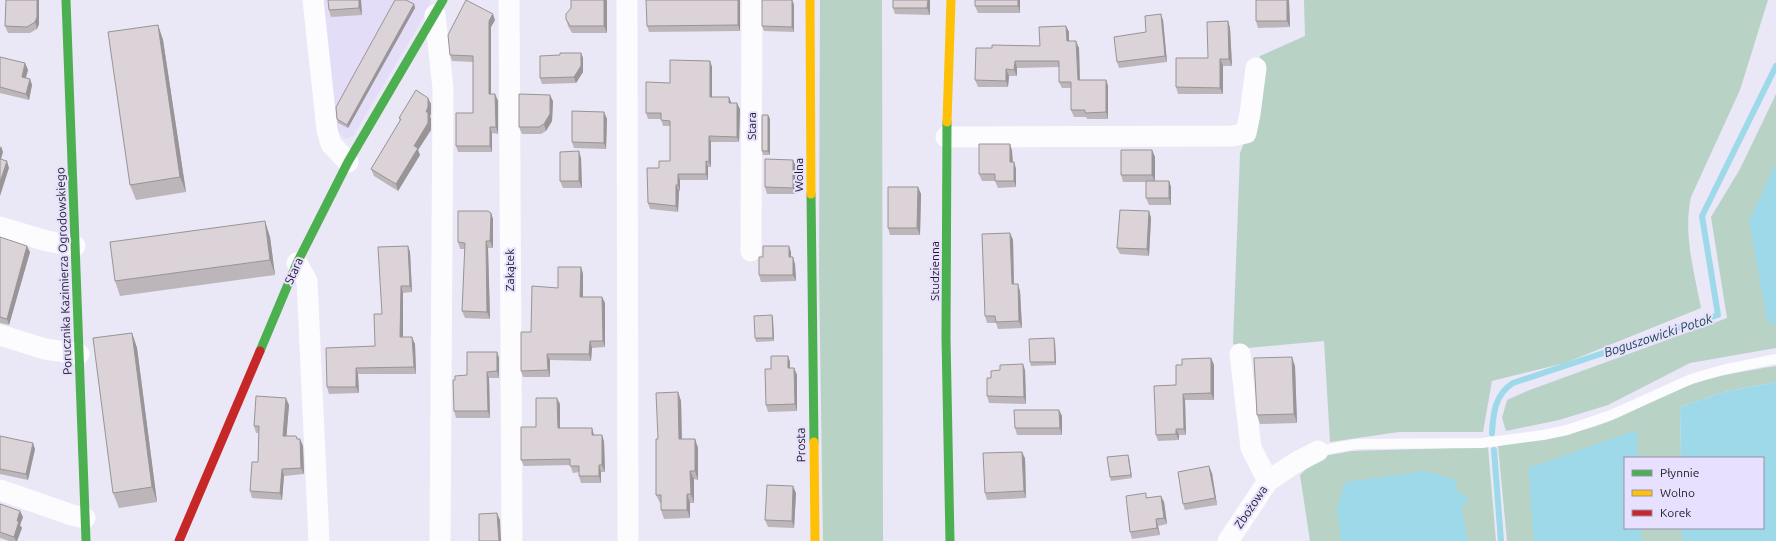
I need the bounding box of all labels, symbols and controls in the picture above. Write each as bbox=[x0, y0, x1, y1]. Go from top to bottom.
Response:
street label: Stara bbox=[745, 112, 758, 140]
street label: Wolna bbox=[792, 158, 805, 192]
street label: Porucznika Kazimierza Ogrodowskiego bbox=[53, 167, 74, 375]
street label: Studzienna bbox=[928, 241, 941, 301]
street label: Zakątek bbox=[503, 249, 516, 291]
street label: Stara bbox=[282, 255, 305, 286]
water label: Boguszowicki Potok bbox=[1602, 311, 1714, 359]
street label: Prosta bbox=[794, 427, 807, 463]
legend bbox=[1624, 457, 1764, 529]
text: Płynnie bbox=[1660, 466, 1699, 479]
street label: Zbożowa bbox=[1232, 483, 1270, 531]
text: Wolno bbox=[1660, 486, 1695, 499]
text: Korek bbox=[1660, 506, 1691, 519]

